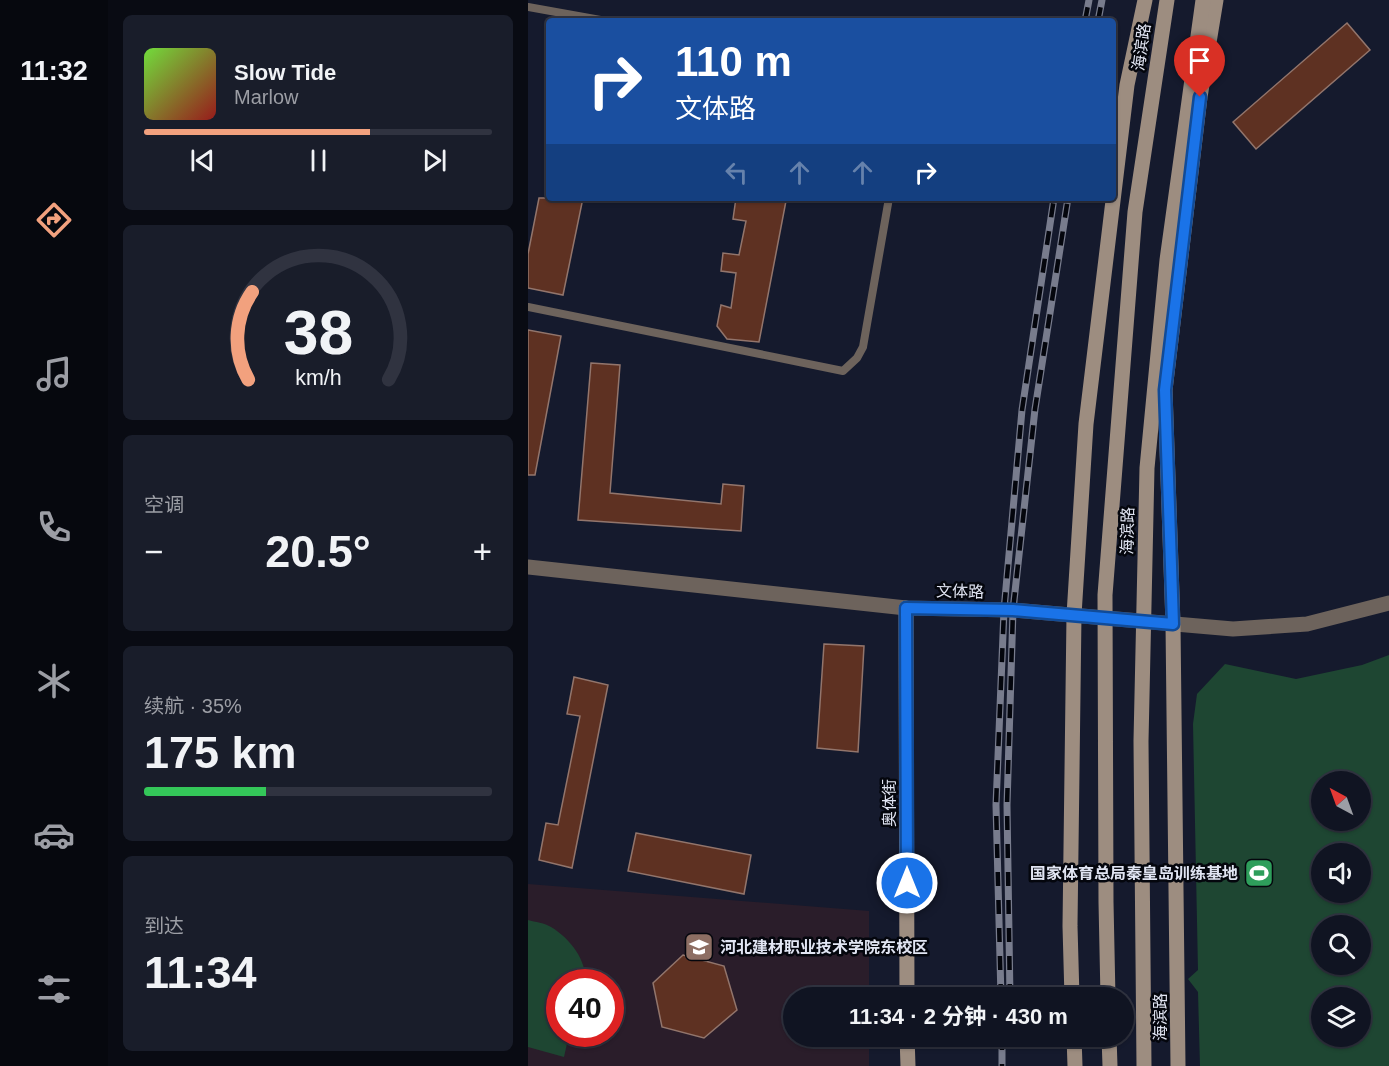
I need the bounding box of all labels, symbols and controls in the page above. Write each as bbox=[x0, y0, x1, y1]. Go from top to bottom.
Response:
street label: 海滨路 bbox=[1130, 22, 1153, 72]
pin bbox=[1174, 35, 1225, 97]
text: 110 m bbox=[675, 38, 792, 85]
icon: right bbox=[576, 42, 654, 120]
icon: arrive bbox=[1183, 44, 1216, 77]
text: 11:32 bbox=[20, 56, 88, 86]
text: Slow Tide bbox=[234, 60, 336, 85]
text: Marlow bbox=[234, 86, 298, 108]
text: 文体路 bbox=[675, 94, 756, 124]
icon: previous bbox=[186, 144, 219, 177]
icon: pause bbox=[302, 144, 335, 177]
icon: next bbox=[418, 144, 451, 177]
icon: left bbox=[720, 156, 753, 189]
icon: ahead bbox=[783, 156, 816, 189]
icon: ahead bbox=[846, 156, 879, 189]
icon: right bbox=[909, 156, 942, 189]
icon: directions bbox=[33, 199, 75, 241]
text: 38 bbox=[283, 298, 353, 367]
icon: music bbox=[33, 353, 75, 395]
text: km/h bbox=[295, 366, 341, 390]
text: 空调 bbox=[144, 494, 184, 516]
icon: phone bbox=[33, 506, 75, 548]
street label: 海滨路 bbox=[1119, 507, 1136, 555]
text: 20.5° bbox=[265, 526, 371, 577]
text: − bbox=[144, 533, 163, 570]
text: + bbox=[473, 533, 492, 570]
street label: 文体路 bbox=[936, 583, 984, 600]
icon: climate bbox=[33, 660, 75, 702]
text: 续航 · 35% bbox=[144, 695, 242, 717]
text: 175 km bbox=[144, 727, 297, 778]
north arrow bbox=[1311, 771, 1371, 831]
map controls bbox=[1311, 771, 1371, 1047]
street label: 奥体街 bbox=[881, 779, 898, 827]
icon: car bbox=[33, 814, 75, 856]
button: sound bbox=[1311, 843, 1371, 903]
position arrow bbox=[875, 851, 939, 915]
sports icon: 国家体育总局秦皇岛训练基地 bbox=[1243, 857, 1275, 889]
place label: 国家体育总局秦皇岛训练基地 bbox=[1030, 864, 1238, 882]
text: 到达 bbox=[144, 915, 184, 937]
button: search bbox=[1311, 915, 1371, 975]
school or university icon: 河北建材职业技术学院东校区 bbox=[683, 931, 715, 963]
place label: 河北建材职业技术学院东校区 bbox=[720, 938, 928, 956]
text: 11:34 bbox=[144, 947, 257, 998]
icon: filters bbox=[33, 968, 75, 1010]
speed limit sign: 40 bbox=[546, 969, 624, 1047]
button: layers bbox=[1311, 987, 1371, 1047]
street label: 海滨路 bbox=[1152, 993, 1169, 1041]
text: 11:34 · 2 分钟 · 430 m bbox=[849, 1004, 1068, 1029]

